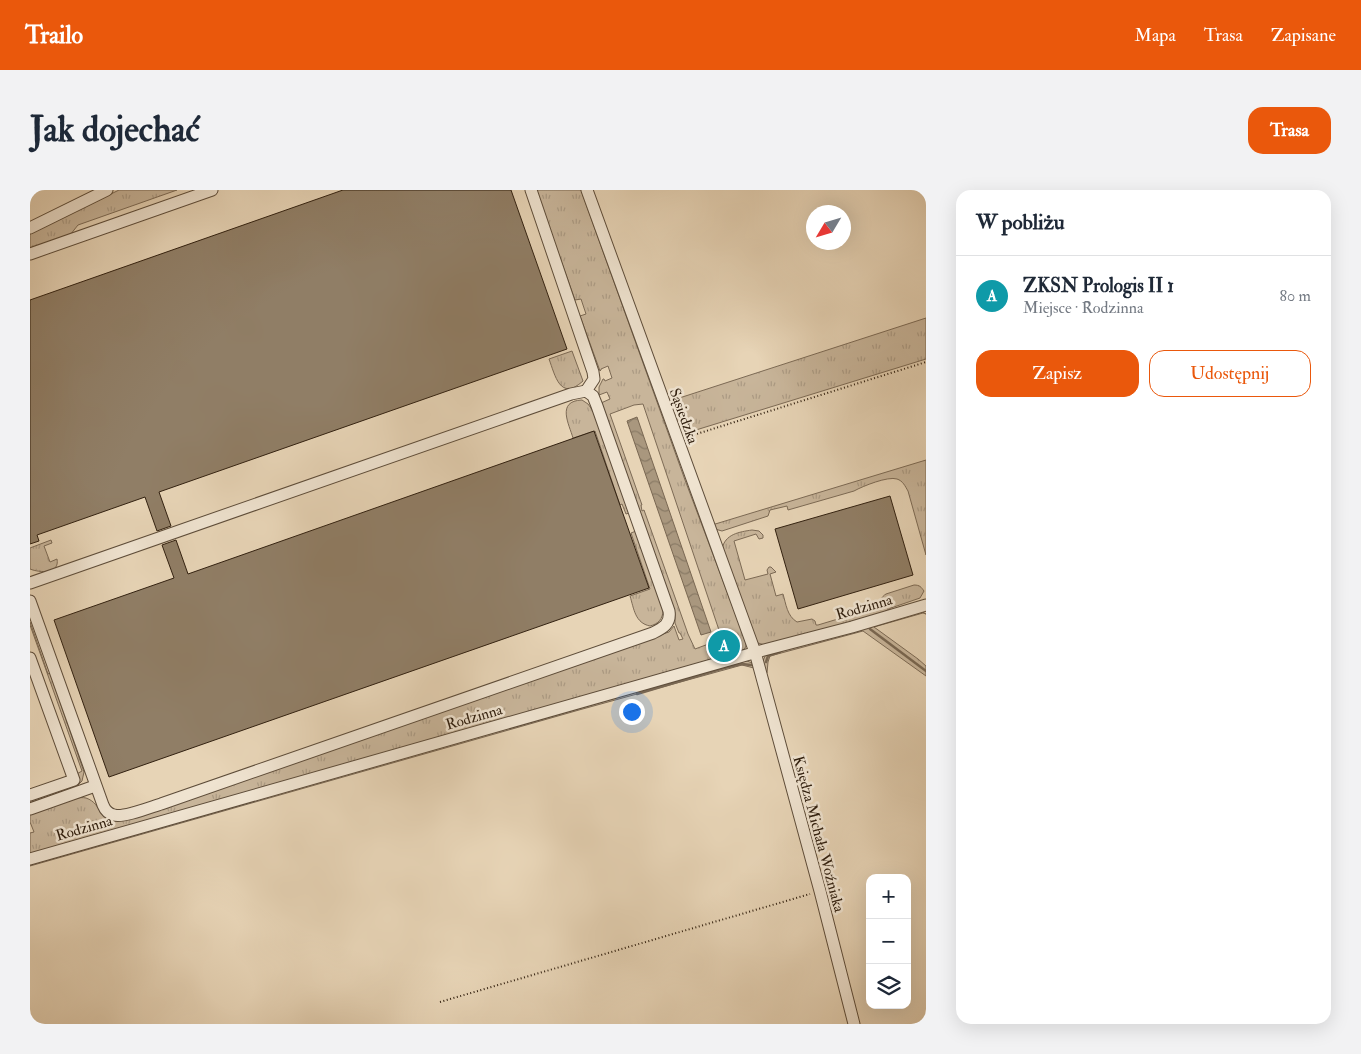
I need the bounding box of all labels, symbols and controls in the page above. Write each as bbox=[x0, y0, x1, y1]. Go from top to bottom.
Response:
text: Trailo bbox=[25, 20, 83, 51]
text: Mapa bbox=[1135, 24, 1176, 47]
text: Trasa bbox=[1204, 24, 1243, 47]
text: Zapisane bbox=[1271, 24, 1336, 47]
button: Trasa bbox=[1248, 107, 1331, 154]
text: Jak dojechać bbox=[30, 108, 200, 152]
north arrow bbox=[806, 205, 851, 250]
text: W pobliżu bbox=[976, 209, 1065, 236]
text: ZKSN Prologis II 1 bbox=[1023, 274, 1174, 298]
text: A bbox=[987, 286, 997, 306]
text: 80 m bbox=[1280, 286, 1311, 306]
text: Miejsce · Rodzinna bbox=[1023, 298, 1144, 318]
button: Zapisz bbox=[976, 350, 1139, 397]
button: Udostępnij bbox=[1149, 350, 1311, 397]
street label: Sąsiedzka bbox=[665, 386, 703, 447]
street label: Rodzinna bbox=[834, 590, 895, 625]
pin: A bbox=[708, 627, 740, 665]
your location bbox=[619, 699, 645, 725]
street label: Rodzinna bbox=[444, 700, 505, 735]
street label: Księdza Michała Woźniaka bbox=[789, 754, 849, 915]
street label: Rodzinna bbox=[54, 811, 115, 846]
map controls bbox=[866, 874, 911, 1009]
button: + bbox=[866, 874, 911, 919]
button: − bbox=[866, 919, 911, 964]
button: layers bbox=[866, 964, 911, 1009]

